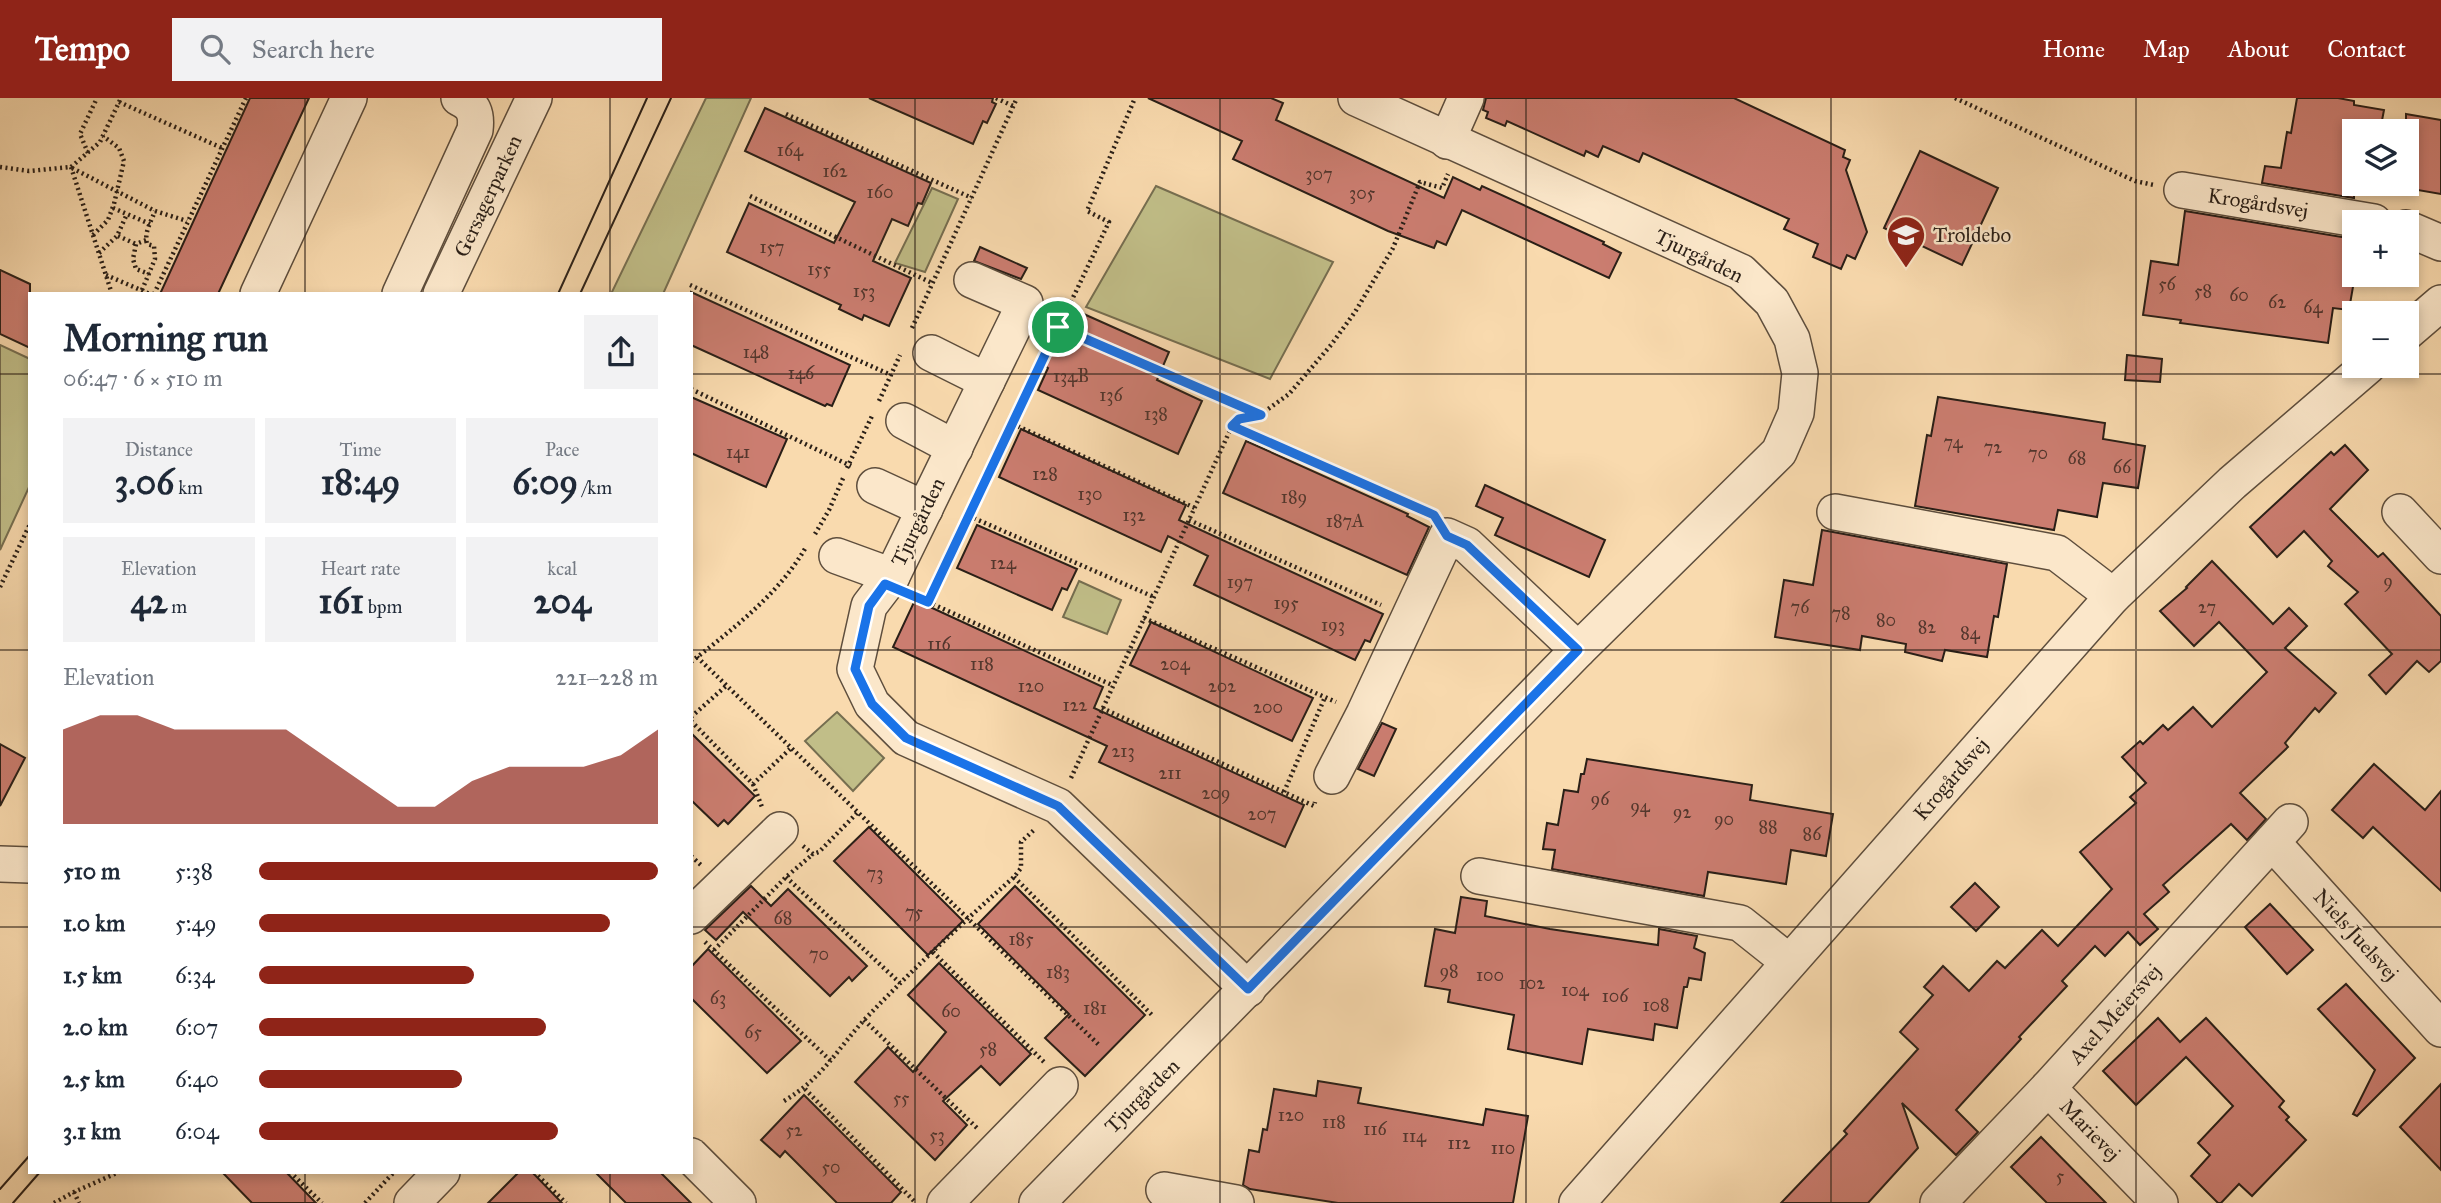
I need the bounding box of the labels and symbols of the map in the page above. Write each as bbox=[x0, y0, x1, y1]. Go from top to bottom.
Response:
street label: Gersagerparken bbox=[448, 131, 528, 261]
house number: 164 bbox=[777, 139, 804, 161]
house number: 162 bbox=[822, 160, 848, 182]
house number: 307 bbox=[1305, 163, 1333, 185]
house number: 160 bbox=[867, 181, 893, 203]
house number: 305 bbox=[1349, 182, 1376, 204]
street label: Krogårdsvej bbox=[2206, 182, 2310, 224]
school or university icon: Troldebo bbox=[1885, 214, 1927, 269]
place label: Troldebo bbox=[1933, 222, 2011, 248]
street label: Tjurgården bbox=[1650, 223, 1748, 289]
house number: 157 bbox=[760, 236, 784, 258]
house number: 155 bbox=[807, 258, 831, 280]
house number: 56 bbox=[2158, 273, 2177, 295]
house number: 153 bbox=[853, 280, 875, 302]
house number: 58 bbox=[2194, 280, 2212, 302]
house number: 60 bbox=[2229, 284, 2249, 306]
house number: 62 bbox=[2268, 291, 2286, 313]
house number: 64 bbox=[2303, 296, 2324, 318]
pin bbox=[1028, 297, 1088, 357]
house number: 148 bbox=[743, 341, 769, 363]
house number: 146 bbox=[788, 362, 815, 384]
house number: 134B bbox=[1053, 365, 1089, 387]
house number: 136 bbox=[1099, 384, 1124, 406]
house number: 138 bbox=[1144, 403, 1168, 425]
house number: 74 bbox=[1943, 431, 1964, 453]
house number: 72 bbox=[1984, 436, 2002, 458]
house number: 141 bbox=[726, 441, 750, 463]
house number: 70 bbox=[2028, 442, 2048, 464]
house number: 68 bbox=[2068, 447, 2086, 469]
house number: 66 bbox=[2113, 456, 2132, 478]
house number: 128 bbox=[1032, 463, 1058, 485]
street label: Tjurgården bbox=[885, 473, 951, 571]
house number: 130 bbox=[1078, 483, 1102, 505]
house number: 189 bbox=[1281, 486, 1307, 508]
house number: 132 bbox=[1122, 504, 1146, 526]
house number: 187A bbox=[1326, 510, 1364, 532]
house number: 124 bbox=[990, 552, 1017, 574]
house number: 9 bbox=[2383, 570, 2393, 592]
house number: 197 bbox=[1227, 571, 1253, 593]
house number: 195 bbox=[1273, 592, 1299, 614]
house number: 76 bbox=[1791, 596, 1810, 618]
house number: 27 bbox=[2198, 596, 2216, 618]
house number: 78 bbox=[1831, 602, 1851, 624]
house number: 80 bbox=[1876, 609, 1896, 631]
house number: 193 bbox=[1321, 614, 1345, 636]
house number: 82 bbox=[1918, 616, 1936, 638]
house number: 84 bbox=[1960, 622, 1981, 644]
house number: 116 bbox=[927, 633, 951, 655]
house number: 118 bbox=[970, 653, 994, 675]
house number: 204 bbox=[1160, 653, 1191, 675]
house number: 120 bbox=[1018, 675, 1044, 697]
house number: 202 bbox=[1208, 675, 1236, 697]
house number: 122 bbox=[1063, 694, 1088, 716]
house number: 200 bbox=[1253, 696, 1283, 718]
street label: Krogårdsvej bbox=[1908, 732, 1994, 826]
house number: 213 bbox=[1111, 740, 1135, 762]
house number: 211 bbox=[1158, 762, 1182, 784]
house number: 209 bbox=[1201, 782, 1231, 804]
house number: 96 bbox=[1591, 788, 1610, 810]
house number: 94 bbox=[1630, 795, 1651, 817]
house number: 92 bbox=[1673, 801, 1691, 823]
house number: 207 bbox=[1248, 803, 1276, 825]
house number: 90 bbox=[1714, 808, 1734, 830]
house number: 88 bbox=[1758, 816, 1778, 838]
house number: 86 bbox=[1803, 823, 1822, 845]
house number: 73 bbox=[867, 862, 883, 884]
street label: Niels Juelsvej bbox=[2308, 884, 2404, 986]
house number: 75 bbox=[905, 901, 924, 923]
house number: 68 bbox=[774, 907, 792, 929]
house number: 185 bbox=[1008, 928, 1034, 950]
house number: 70 bbox=[809, 943, 829, 965]
street label: Axel Meiersvej bbox=[2062, 958, 2167, 1070]
house number: 98 bbox=[1439, 960, 1459, 982]
house number: 183 bbox=[1046, 961, 1070, 983]
house number: 100 bbox=[1476, 964, 1504, 986]
house number: 102 bbox=[1519, 972, 1545, 994]
house number: 104 bbox=[1561, 979, 1590, 1001]
house number: 106 bbox=[1602, 985, 1629, 1007]
house number: 63 bbox=[710, 987, 726, 1009]
house number: 108 bbox=[1642, 994, 1670, 1016]
house number: 181 bbox=[1083, 997, 1107, 1019]
house number: 60 bbox=[941, 1000, 961, 1022]
house number: 65 bbox=[744, 1021, 762, 1043]
house number: 58 bbox=[979, 1038, 997, 1060]
street label: Tjurgården bbox=[1099, 1053, 1185, 1139]
house number: 55 bbox=[893, 1087, 910, 1109]
street label: Marievej bbox=[2054, 1093, 2126, 1167]
house number: 120 bbox=[1278, 1104, 1304, 1126]
house number: 118 bbox=[1322, 1111, 1346, 1133]
house number: 116 bbox=[1363, 1118, 1387, 1140]
house number: 52 bbox=[785, 1119, 803, 1141]
house number: 53 bbox=[929, 1124, 945, 1146]
house number: 114 bbox=[1402, 1125, 1427, 1147]
house number: 112 bbox=[1447, 1132, 1471, 1154]
house number: 110 bbox=[1491, 1137, 1515, 1159]
house number: 50 bbox=[822, 1156, 840, 1178]
house number: 5 bbox=[2056, 1165, 2065, 1187]

